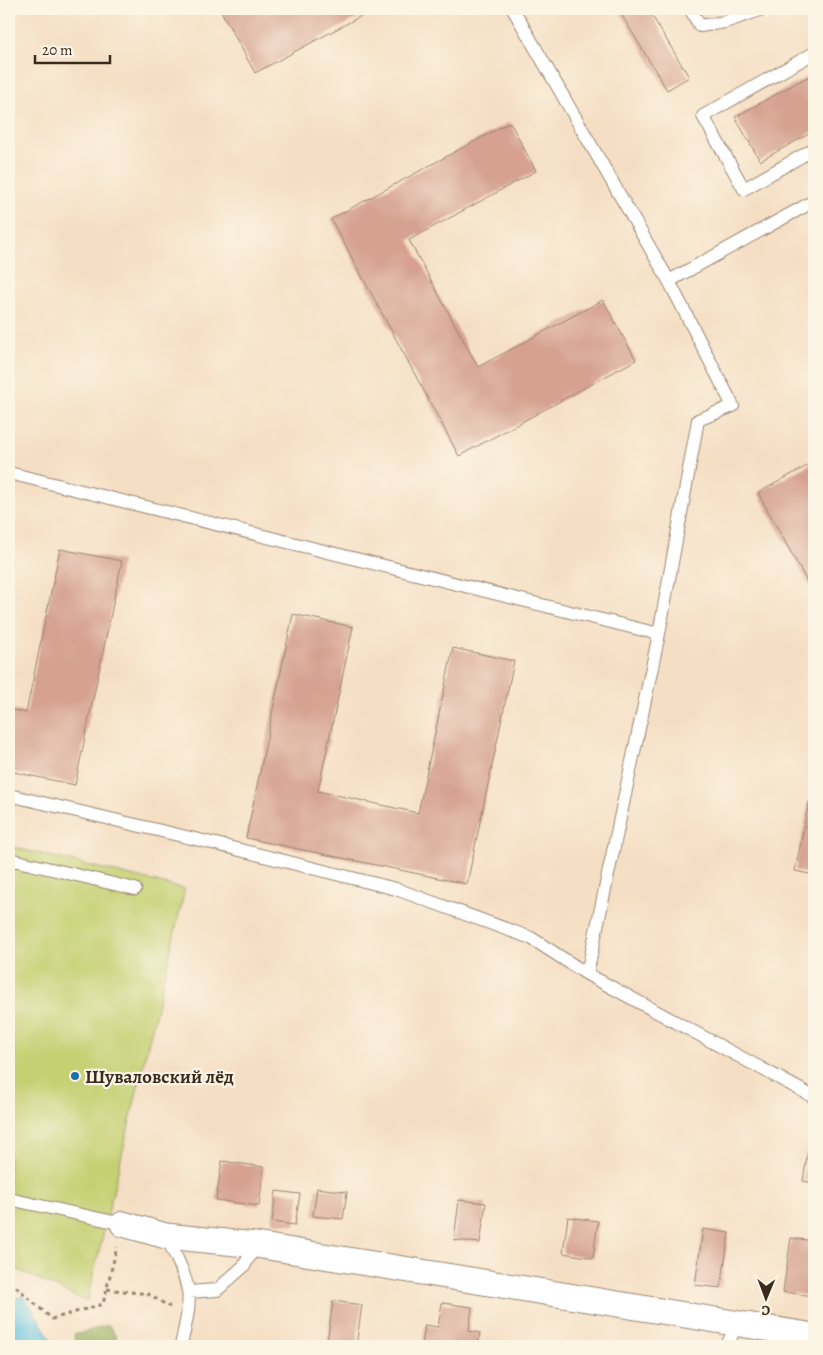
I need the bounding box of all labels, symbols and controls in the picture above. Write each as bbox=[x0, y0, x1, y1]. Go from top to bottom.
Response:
scale bar bbox=[35, 32, 110, 64]
text: 20 m bbox=[42, 40, 73, 60]
place label: Шуваловский лёд bbox=[85, 1064, 234, 1090]
marker: Шуваловский лёд bbox=[69, 1070, 81, 1082]
north arrow bbox=[740, 1272, 790, 1322]
text: С bbox=[761, 1301, 770, 1320]

